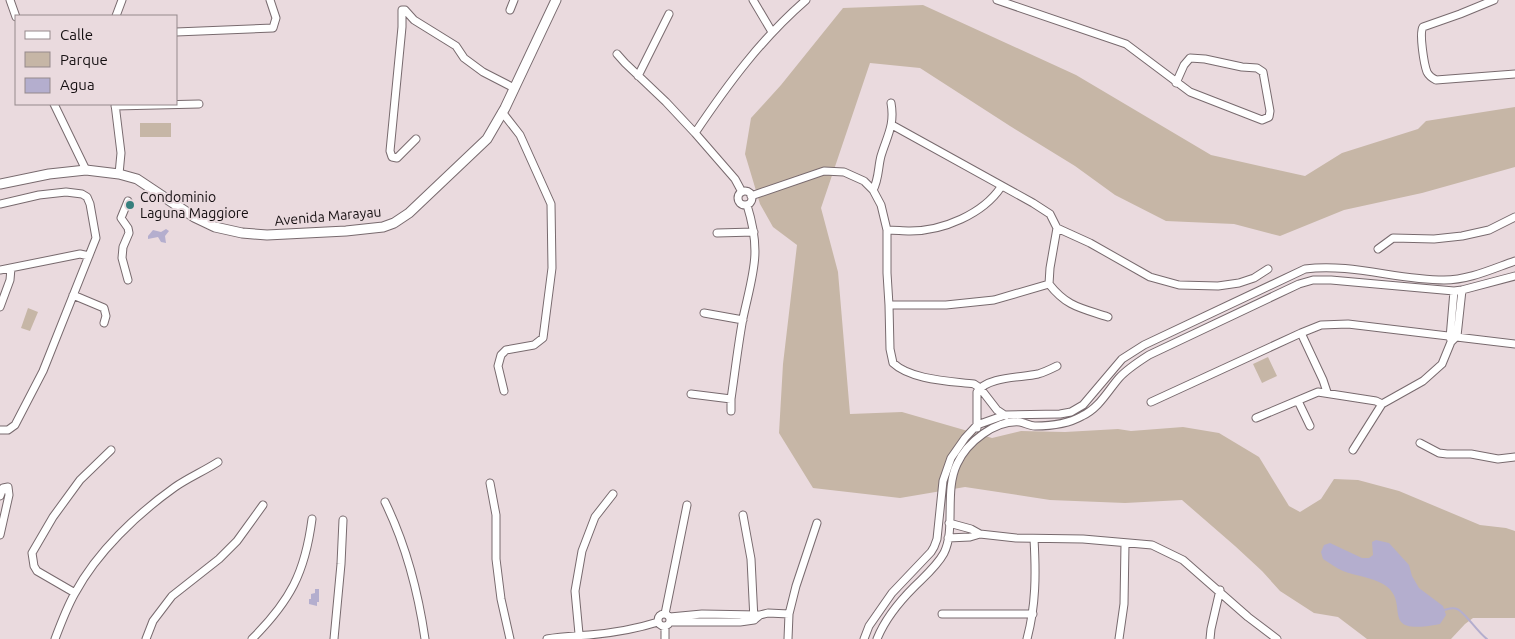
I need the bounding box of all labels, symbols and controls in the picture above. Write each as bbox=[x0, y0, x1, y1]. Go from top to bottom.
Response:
legend bbox=[15, 15, 178, 105]
text: Calle bbox=[60, 26, 93, 43]
text: Parque bbox=[60, 51, 108, 68]
text: Agua bbox=[60, 76, 95, 93]
place label: Condominio Laguna Maggiore bbox=[140, 189, 249, 221]
marker: Condominio Laguna Maggiore bbox=[124, 199, 136, 211]
street label: Avenida Marayau bbox=[274, 203, 382, 229]

